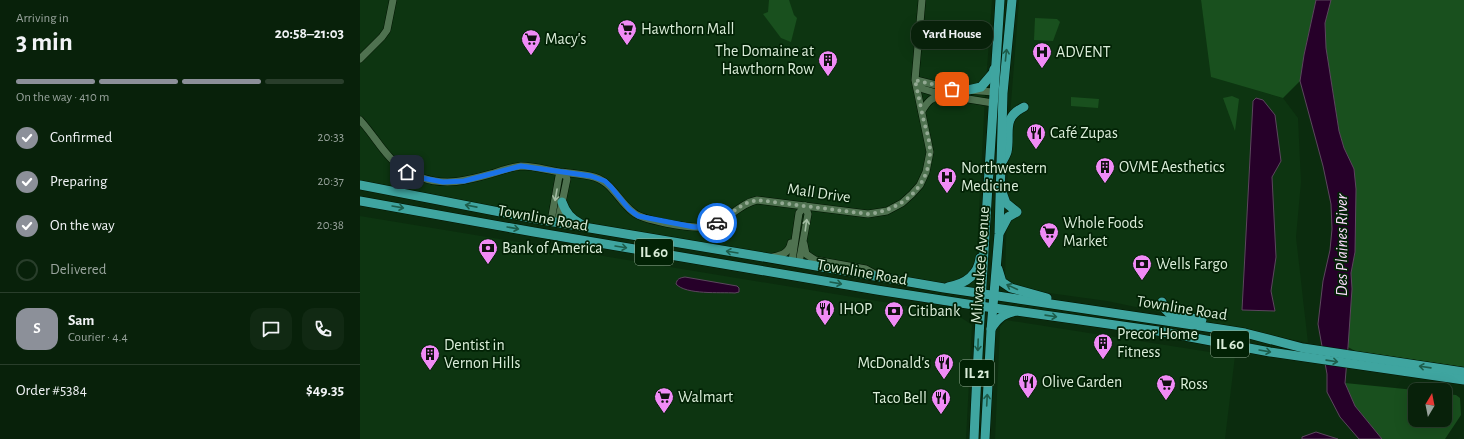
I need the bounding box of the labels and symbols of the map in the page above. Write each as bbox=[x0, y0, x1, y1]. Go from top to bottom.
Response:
supermarket icon: Hawthorn Mall bbox=[616, 18, 638, 46]
place label: Hawthorn Mall bbox=[641, 21, 735, 37]
callout: Yard House bbox=[911, 21, 993, 49]
supermarket icon: Macy's bbox=[520, 28, 542, 56]
place label: Macy's bbox=[545, 31, 586, 48]
hospital icon: ADVENT bbox=[1031, 41, 1053, 69]
place label: The Domaine at Hawthorn Row bbox=[715, 43, 814, 77]
place label: ADVENT bbox=[1056, 44, 1111, 60]
building icon: The Domaine at Hawthorn Row bbox=[817, 49, 839, 77]
one-way arrow bbox=[1003, 49, 1010, 62]
pin bbox=[935, 72, 969, 106]
restaurant icon: Café Zupas bbox=[1025, 122, 1047, 150]
place label: Café Zupas bbox=[1050, 125, 1118, 141]
pin bbox=[390, 155, 424, 189]
building icon: OVME Aesthetics bbox=[1094, 156, 1116, 184]
place label: OVME Aesthetics bbox=[1119, 159, 1225, 175]
place label: Northwestern Medicine bbox=[961, 160, 1047, 194]
hospital icon: Northwestern Medicine bbox=[936, 166, 958, 194]
street label: Mall Drive bbox=[786, 181, 852, 205]
one-way arrow bbox=[552, 188, 560, 201]
water label: Des Plaines River bbox=[1333, 193, 1350, 296]
one-way arrow bbox=[465, 202, 478, 210]
street label: Townline Road bbox=[497, 202, 589, 234]
courier bbox=[697, 203, 737, 243]
one-way arrow bbox=[391, 204, 404, 212]
street label: Milwaukee Avenue bbox=[968, 206, 992, 324]
place label: Whole Foods Market bbox=[1063, 215, 1144, 249]
one-way arrow bbox=[802, 219, 810, 232]
supermarket icon: Whole Foods Market bbox=[1038, 221, 1060, 249]
one-way arrow bbox=[506, 225, 519, 233]
bank icon: Bank of America bbox=[477, 237, 499, 265]
road number: IL 60 bbox=[635, 239, 673, 265]
place label: Bank of America bbox=[502, 240, 603, 256]
one-way arrow bbox=[614, 243, 627, 251]
one-way arrow bbox=[726, 247, 739, 255]
bank icon: Wells Fargo bbox=[1131, 253, 1153, 281]
street label: Townline Road bbox=[816, 256, 908, 288]
place label: Wells Fargo bbox=[1156, 256, 1228, 272]
one-way arrow bbox=[829, 279, 842, 287]
one-way arrow bbox=[1007, 283, 1019, 291]
street label: Townline Road bbox=[1136, 293, 1228, 323]
restaurant icon: IHOP bbox=[814, 298, 836, 326]
bank icon: Citibank bbox=[883, 300, 905, 328]
place label: IHOP bbox=[839, 301, 872, 317]
place label: Citibank bbox=[908, 303, 961, 319]
one-way arrow bbox=[1044, 312, 1057, 320]
place label: Precor Home Fitness bbox=[1117, 326, 1198, 360]
road number: IL 60 bbox=[1211, 331, 1249, 357]
building icon: Precor Home Fitness bbox=[1092, 332, 1114, 360]
place label: Dentist in Vernon Hills bbox=[444, 337, 520, 371]
one-way arrow bbox=[974, 338, 982, 351]
building icon: Dentist in Vernon Hills bbox=[419, 343, 441, 371]
one-way arrow bbox=[1259, 347, 1272, 355]
restaurant icon: McDonald's bbox=[933, 352, 955, 380]
place label: McDonald's bbox=[858, 355, 930, 371]
one-way arrow bbox=[1325, 357, 1338, 365]
road number: IL 21 bbox=[960, 360, 994, 386]
one-way arrow bbox=[1419, 363, 1432, 371]
restaurant icon: Olive Garden bbox=[1017, 371, 1039, 399]
supermarket icon: Ross bbox=[1155, 373, 1177, 401]
place label: Olive Garden bbox=[1042, 374, 1122, 390]
place label: Ross bbox=[1180, 376, 1208, 392]
north arrow bbox=[1408, 383, 1452, 427]
supermarket icon: Walmart bbox=[653, 386, 675, 414]
restaurant icon: Taco Bell bbox=[930, 387, 952, 415]
place label: Walmart bbox=[678, 389, 733, 405]
place label: Taco Bell bbox=[872, 390, 927, 406]
one-way arrow bbox=[983, 394, 991, 407]

